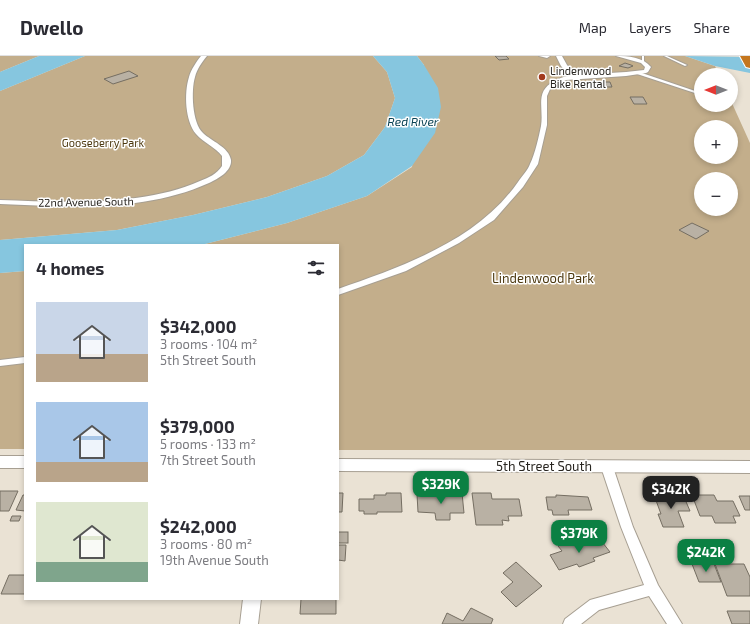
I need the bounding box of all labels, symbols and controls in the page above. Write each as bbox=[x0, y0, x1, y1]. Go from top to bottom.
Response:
text: Dwello bbox=[20, 16, 83, 39]
text: Map bbox=[579, 19, 607, 36]
text: Layers bbox=[629, 19, 671, 36]
text: Share bbox=[693, 19, 730, 36]
place label: Lindenwood Bike Rental bbox=[550, 64, 611, 90]
north arrow bbox=[694, 68, 738, 112]
map controls bbox=[694, 68, 738, 216]
marker: Lindenwood Bike Rental bbox=[537, 72, 547, 82]
water label: Red River bbox=[387, 114, 439, 128]
button: + bbox=[694, 120, 738, 164]
park label: Gooseberry Park bbox=[62, 136, 145, 149]
button: − bbox=[694, 172, 738, 216]
street label: 22nd Avenue South bbox=[38, 194, 134, 209]
icon: filters bbox=[305, 257, 327, 279]
text: 4 homes bbox=[36, 258, 104, 278]
park label: Lindenwood Park bbox=[492, 270, 594, 286]
text: $342,000 bbox=[160, 316, 237, 336]
icon: home bbox=[68, 318, 116, 366]
text: 3 rooms · 104 m² bbox=[160, 336, 257, 352]
text: 5th Street South bbox=[160, 352, 256, 368]
text: $379,000 bbox=[160, 416, 235, 436]
icon: home bbox=[68, 418, 116, 466]
text: 5 rooms · 133 m² bbox=[160, 436, 256, 452]
text: 7th Street South bbox=[160, 452, 256, 468]
street label: 5th Street South bbox=[496, 458, 592, 474]
pin: $329K bbox=[413, 471, 469, 505]
text: $329K bbox=[422, 476, 460, 492]
pin: $342K bbox=[643, 476, 699, 510]
text: $342K bbox=[652, 481, 691, 497]
text: $242,000 bbox=[160, 516, 237, 536]
icon: home bbox=[68, 518, 116, 566]
pin: $379K bbox=[551, 520, 607, 554]
text: $379K bbox=[560, 525, 598, 541]
text: 3 rooms · 80 m² bbox=[160, 536, 252, 552]
pin: $242K bbox=[678, 539, 734, 573]
text: $242K bbox=[686, 544, 726, 560]
text: 19th Avenue South bbox=[160, 552, 269, 568]

